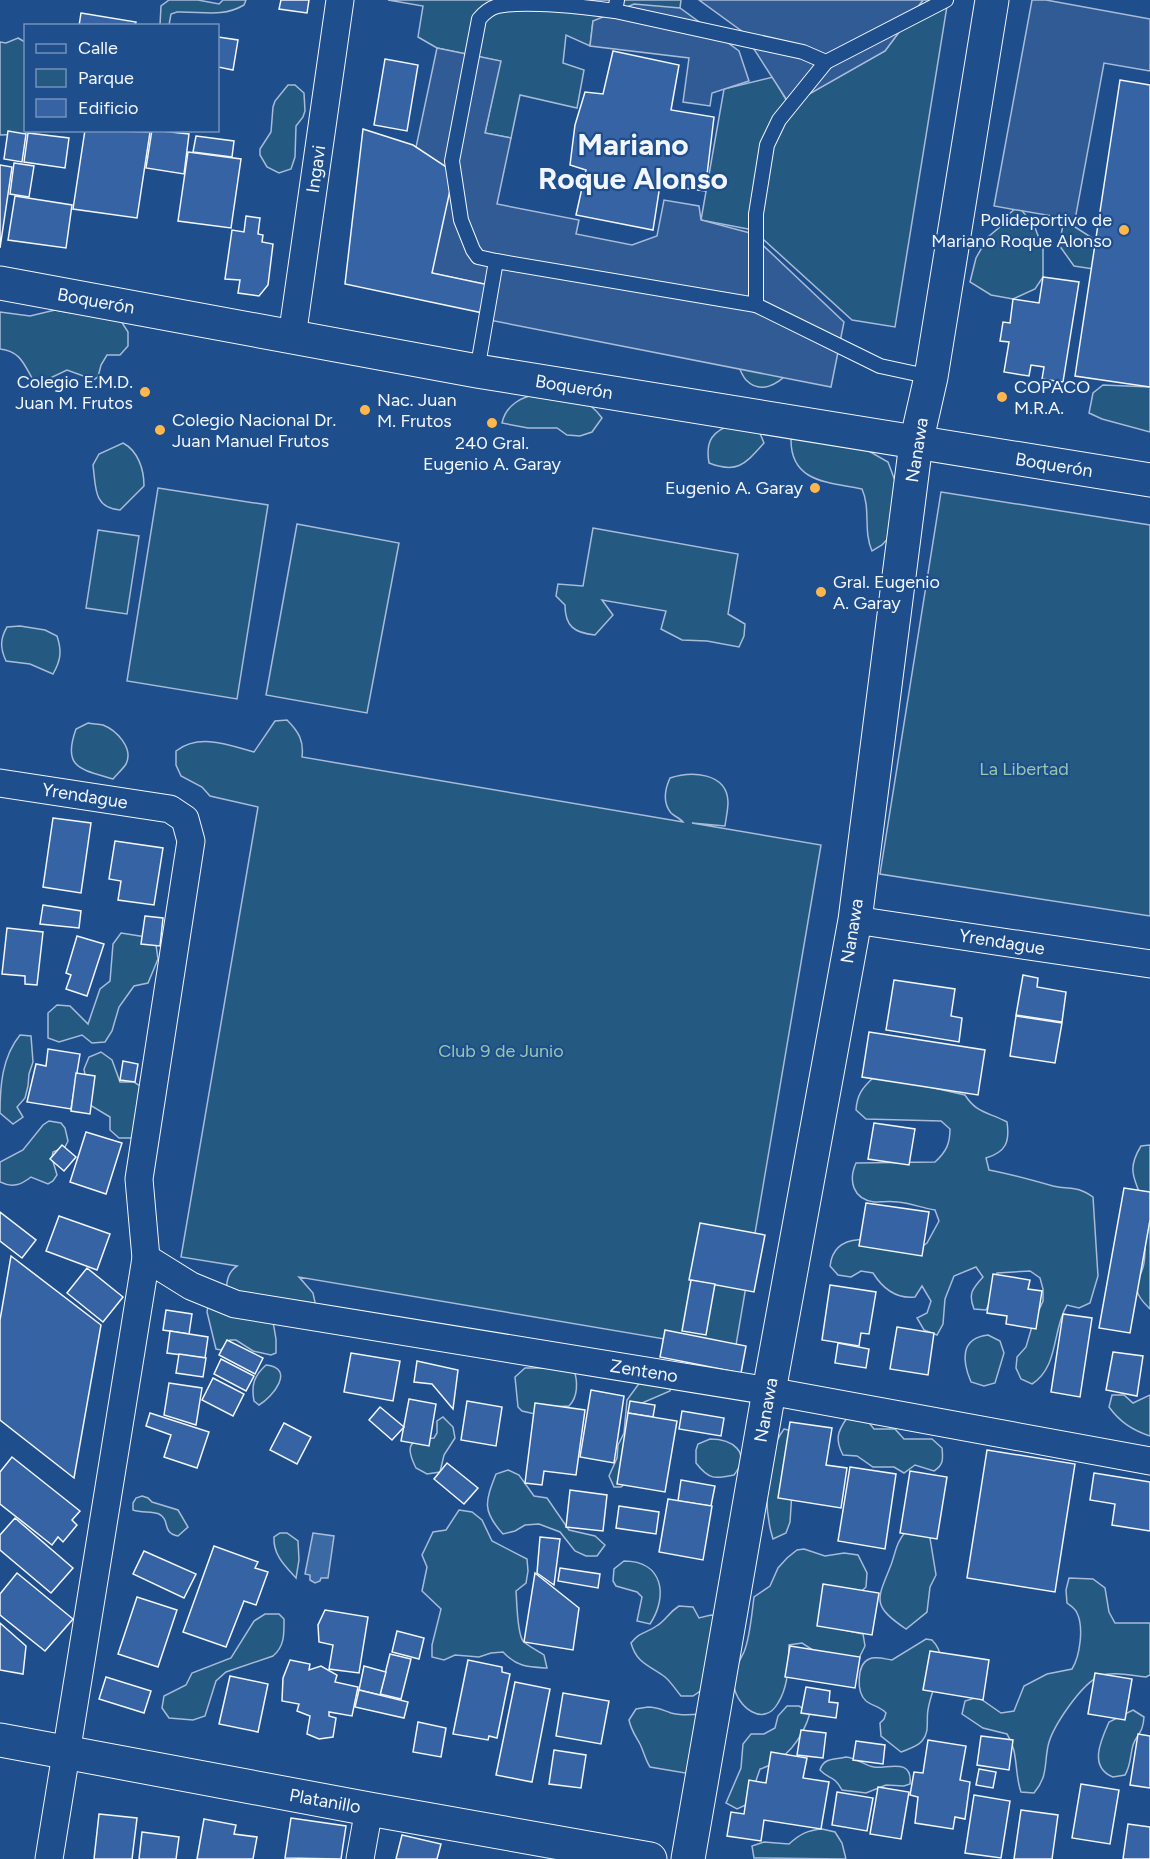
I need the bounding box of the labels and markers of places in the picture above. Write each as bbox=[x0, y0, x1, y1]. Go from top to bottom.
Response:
place label: Polideportivo de Mariano Roque Alonso bbox=[931, 209, 1112, 252]
marker: Polideportivo de Mariano Roque Alonso bbox=[1117, 223, 1131, 237]
place label: Colegio E.M.D. Juan M. Frutos bbox=[15, 371, 133, 414]
place label: COPACO M.R.A. bbox=[1014, 376, 1090, 419]
marker: Colegio E.M.D. Juan M. Frutos bbox=[138, 385, 152, 399]
place label: Nac. Juan M. Frutos bbox=[377, 389, 457, 432]
marker: COPACO M.R.A. bbox=[995, 390, 1009, 404]
marker: Nac. Juan M. Frutos bbox=[358, 403, 372, 417]
place label: Colegio Nacional Dr. Juan Manuel Frutos bbox=[172, 409, 336, 452]
marker: 240 Gral. Eugenio A. Garay bbox=[485, 416, 499, 430]
marker: Colegio Nacional Dr. Juan Manuel Frutos bbox=[153, 423, 167, 437]
place label: 240 Gral. Eugenio A. Garay bbox=[423, 432, 562, 475]
place label: Eugenio A. Garay bbox=[665, 477, 804, 499]
marker: Eugenio A. Garay bbox=[808, 481, 822, 495]
place label: Gral. Eugenio A. Garay bbox=[833, 571, 940, 614]
marker: Gral. Eugenio A. Garay bbox=[814, 585, 828, 599]

